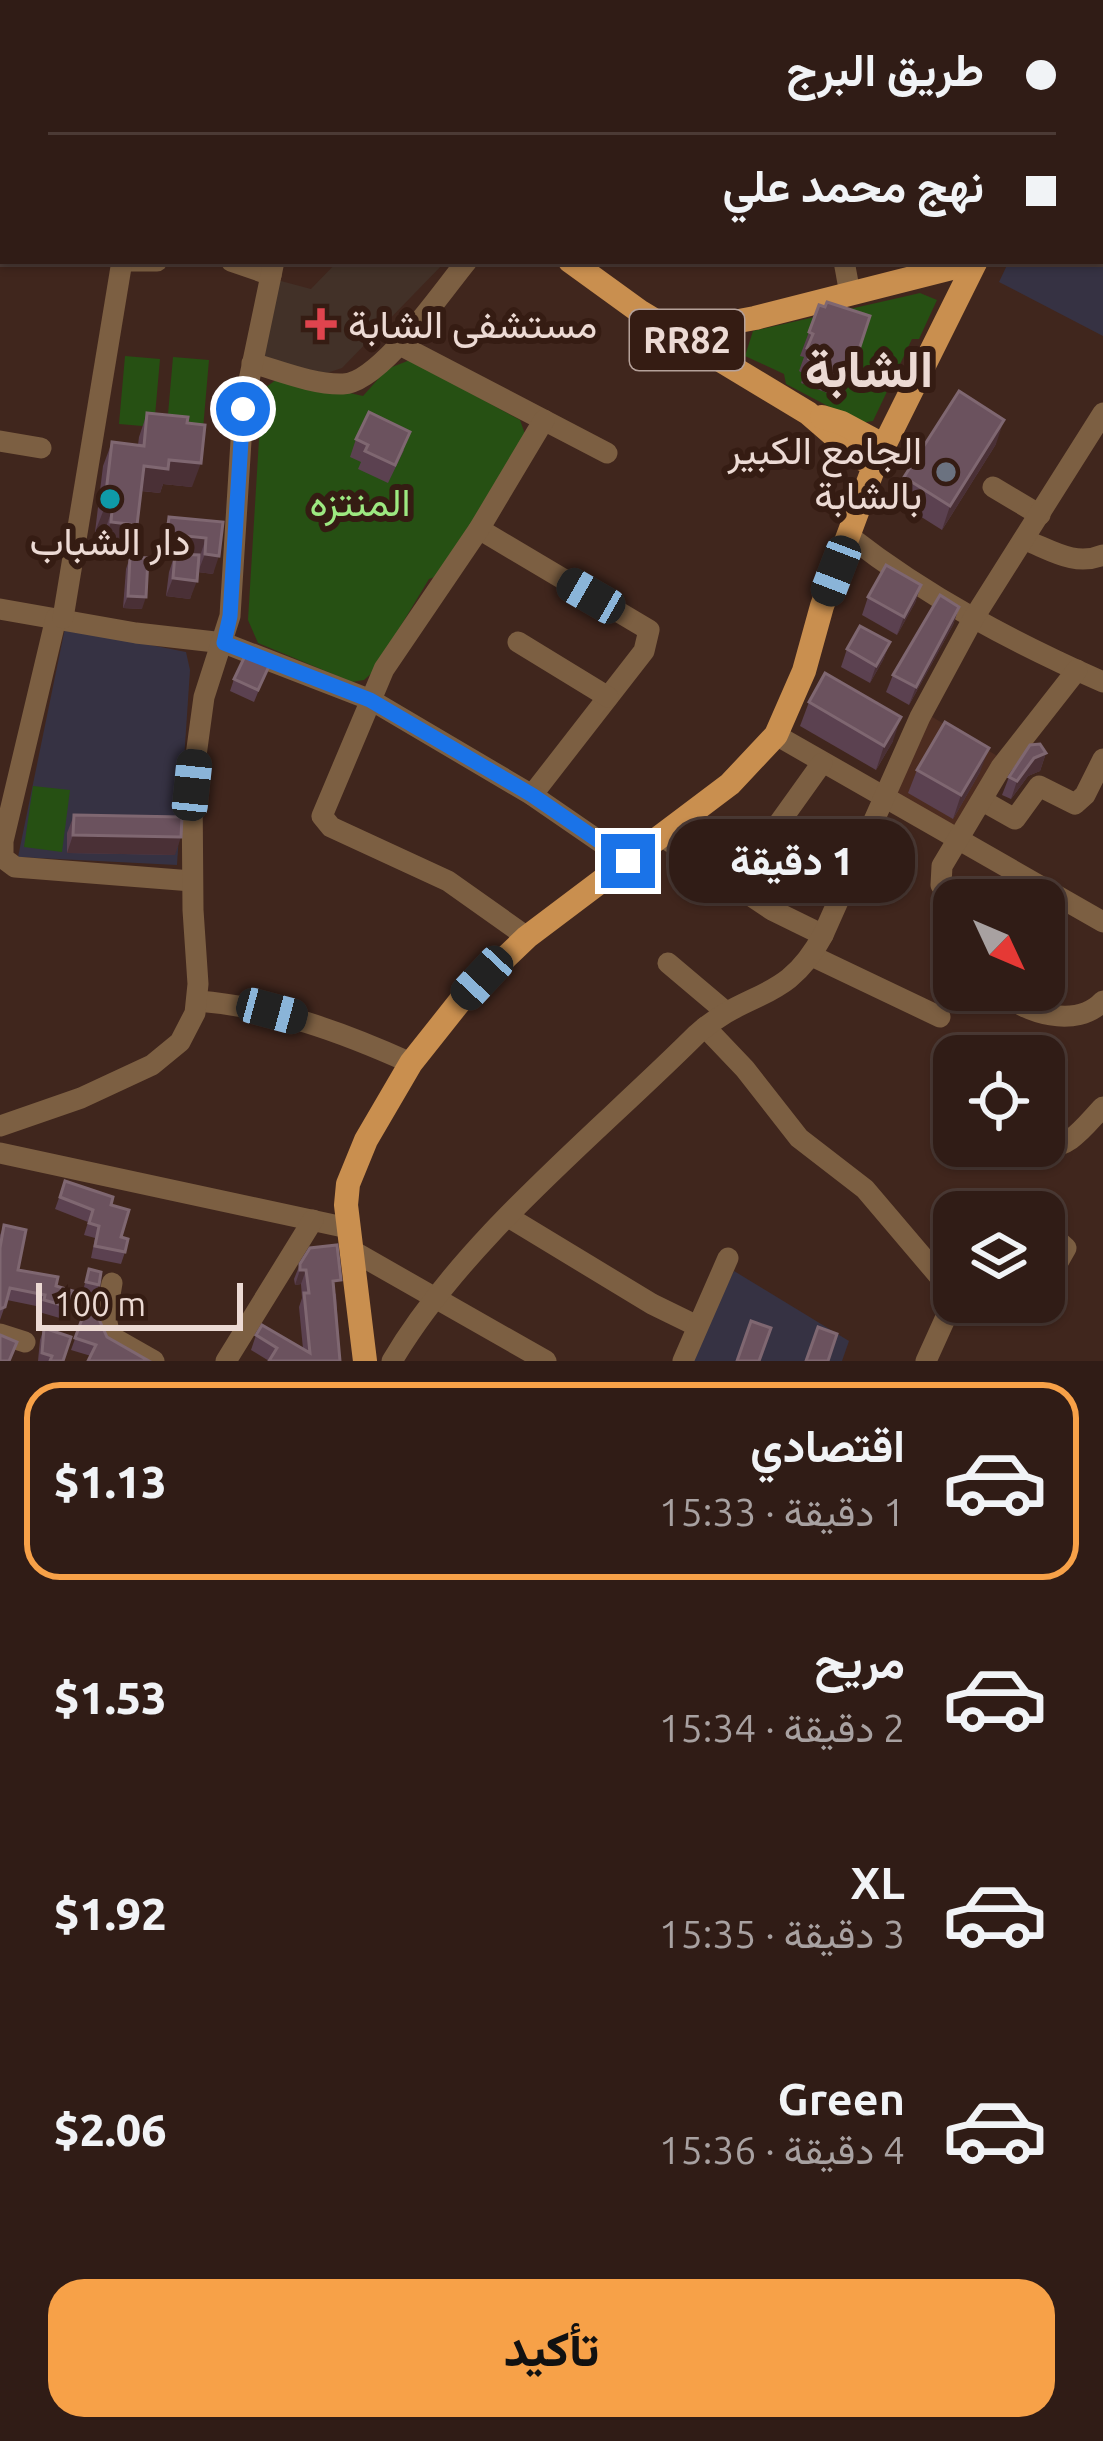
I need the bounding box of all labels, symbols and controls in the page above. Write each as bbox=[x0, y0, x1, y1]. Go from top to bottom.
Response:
text: طريق البرج bbox=[786, 44, 984, 95]
text: نهج محمد علي bbox=[722, 160, 984, 211]
place label: مستشفى الشابة bbox=[348, 302, 597, 348]
marker: مستشفى الشابة bbox=[305, 308, 337, 340]
road number: RR82 bbox=[630, 310, 744, 370]
district label: الشابة bbox=[805, 339, 933, 399]
route start bbox=[216, 382, 270, 436]
place label: الجامع الكبير بالشابة bbox=[727, 428, 922, 518]
marker: الجامع الكبير بالشابة bbox=[933, 459, 959, 485]
park label: المنتزه bbox=[310, 480, 410, 527]
marker: دار الشباب bbox=[97, 486, 123, 512]
place label: دار الشباب bbox=[29, 519, 191, 566]
car bbox=[806, 531, 866, 611]
car bbox=[551, 562, 631, 630]
car bbox=[170, 747, 214, 823]
callout: 1 دقيقة bbox=[670, 819, 916, 903]
route end bbox=[601, 834, 655, 888]
text: 1 دقيقة bbox=[730, 839, 854, 882]
north arrow bbox=[933, 879, 1065, 1011]
map controls bbox=[933, 879, 1065, 1323]
car bbox=[444, 939, 520, 1017]
car bbox=[233, 984, 311, 1038]
button: locate bbox=[933, 1035, 1065, 1167]
button: layers bbox=[933, 1191, 1065, 1323]
scale bar bbox=[36, 1277, 243, 1330]
text: 100 m bbox=[54, 1285, 146, 1322]
text: اقتصادي bbox=[750, 1420, 905, 1471]
icon: car bbox=[941, 1427, 1049, 1535]
text: $1.13 bbox=[54, 1456, 167, 1507]
text: 1 دقيقة · 15:33 bbox=[659, 1490, 905, 1533]
text: مريح bbox=[814, 1636, 905, 1687]
icon: car bbox=[941, 1643, 1049, 1751]
text: $1.53 bbox=[54, 1672, 167, 1723]
text: 2 دقيقة · 15:34 bbox=[659, 1706, 905, 1749]
text: XL bbox=[851, 1857, 905, 1908]
icon: car bbox=[941, 1859, 1049, 1967]
text: $1.92 bbox=[54, 1888, 167, 1939]
text: 3 دقيقة · 15:35 bbox=[659, 1912, 905, 1955]
text: Green bbox=[778, 2073, 905, 2124]
icon: car bbox=[941, 2075, 1049, 2183]
text: $2.06 bbox=[54, 2104, 167, 2155]
text: 4 دقيقة · 15:36 bbox=[659, 2128, 905, 2171]
button: تأكيد bbox=[48, 2279, 1055, 2417]

